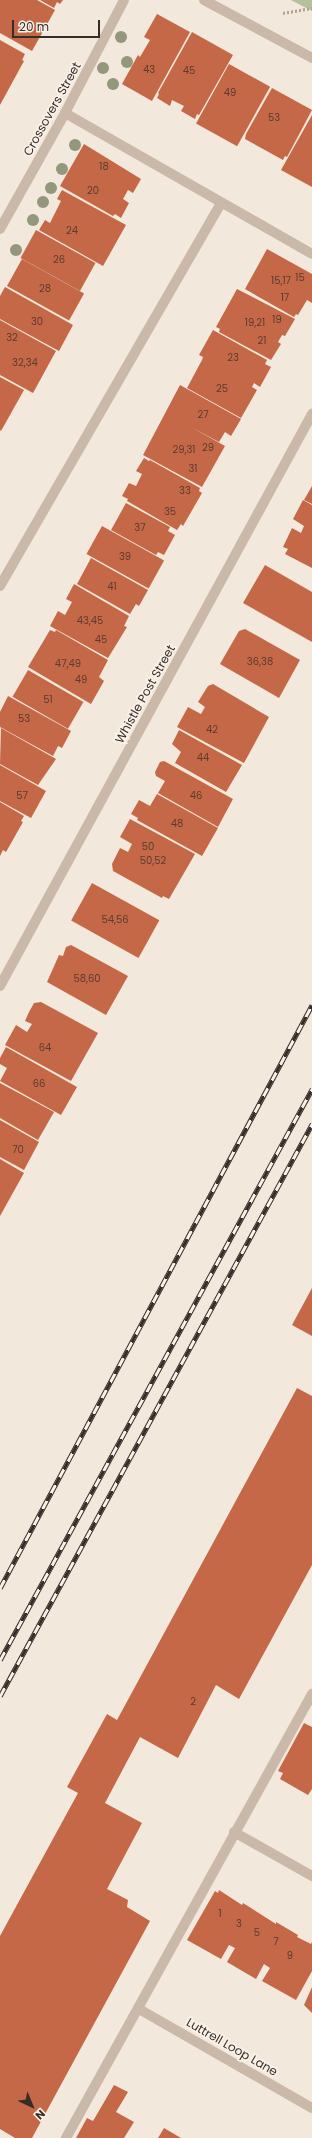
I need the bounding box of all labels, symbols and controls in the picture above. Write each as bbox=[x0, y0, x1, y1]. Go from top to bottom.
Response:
scale bar bbox=[14, 12, 102, 38]
text: 20 m bbox=[19, 18, 49, 35]
street label: Crossovers Street bbox=[20, 60, 84, 158]
house number: 43 bbox=[143, 64, 155, 76]
house number: 45 bbox=[183, 65, 195, 77]
house number: 49 bbox=[224, 87, 236, 99]
house number: 53 bbox=[268, 112, 280, 124]
house number: 18 bbox=[99, 161, 109, 173]
house number: 20 bbox=[87, 185, 99, 197]
house number: 24 bbox=[66, 225, 78, 237]
house number: 26 bbox=[53, 254, 65, 266]
house number: 15 bbox=[295, 272, 305, 284]
house number: 15,17 bbox=[271, 275, 291, 287]
house number: 28 bbox=[39, 283, 51, 295]
house number: 17 bbox=[281, 292, 289, 304]
house number: 19 bbox=[272, 314, 282, 326]
house number: 30 bbox=[31, 316, 43, 328]
house number: 19,21 bbox=[245, 317, 265, 329]
house number: 32 bbox=[6, 332, 18, 344]
house number: 21 bbox=[258, 335, 266, 347]
house number: 23 bbox=[227, 352, 239, 364]
house number: 32,34 bbox=[12, 357, 38, 369]
house number: 25 bbox=[216, 383, 228, 395]
house number: 27 bbox=[197, 409, 209, 421]
house number: 29 bbox=[202, 442, 214, 454]
house number: 29,31 bbox=[172, 444, 196, 456]
house number: 31 bbox=[188, 463, 198, 475]
house number: 33 bbox=[179, 485, 191, 497]
house number: 35 bbox=[164, 506, 176, 518]
house number: 37 bbox=[134, 522, 146, 534]
house number: 39 bbox=[119, 551, 131, 563]
house number: 41 bbox=[107, 581, 117, 593]
house number: 43,45 bbox=[77, 615, 103, 627]
house number: 45 bbox=[95, 634, 107, 646]
street label: Whistle Post Street bbox=[112, 642, 178, 746]
house number: 36,38 bbox=[247, 656, 273, 668]
house number: 47,49 bbox=[55, 658, 81, 670]
house number: 49 bbox=[75, 674, 87, 686]
house number: 51 bbox=[43, 694, 53, 706]
house number: 53 bbox=[18, 713, 30, 725]
house number: 42 bbox=[206, 724, 218, 736]
house number: 44 bbox=[197, 752, 209, 764]
house number: 57 bbox=[16, 790, 28, 802]
house number: 46 bbox=[190, 790, 202, 802]
house number: 48 bbox=[171, 818, 183, 830]
house number: 50 bbox=[142, 841, 154, 853]
house number: 50,52 bbox=[140, 855, 166, 867]
house number: 54,56 bbox=[101, 914, 129, 926]
house number: 58,60 bbox=[73, 973, 101, 985]
house number: 64 bbox=[39, 1042, 51, 1054]
house number: 66 bbox=[33, 1078, 45, 1090]
house number: 70 bbox=[12, 1144, 24, 1156]
house number: 2 bbox=[190, 1696, 196, 1708]
house number: 1 bbox=[218, 1908, 222, 1920]
house number: 3 bbox=[236, 1918, 242, 1930]
house number: 5 bbox=[254, 1927, 260, 1939]
house number: 7 bbox=[273, 1936, 279, 1948]
house number: 9 bbox=[287, 1950, 293, 1962]
street label: Luttrell Loop Lane bbox=[184, 2015, 280, 2079]
north arrow bbox=[12, 2086, 52, 2126]
text: N bbox=[32, 2106, 49, 2123]

